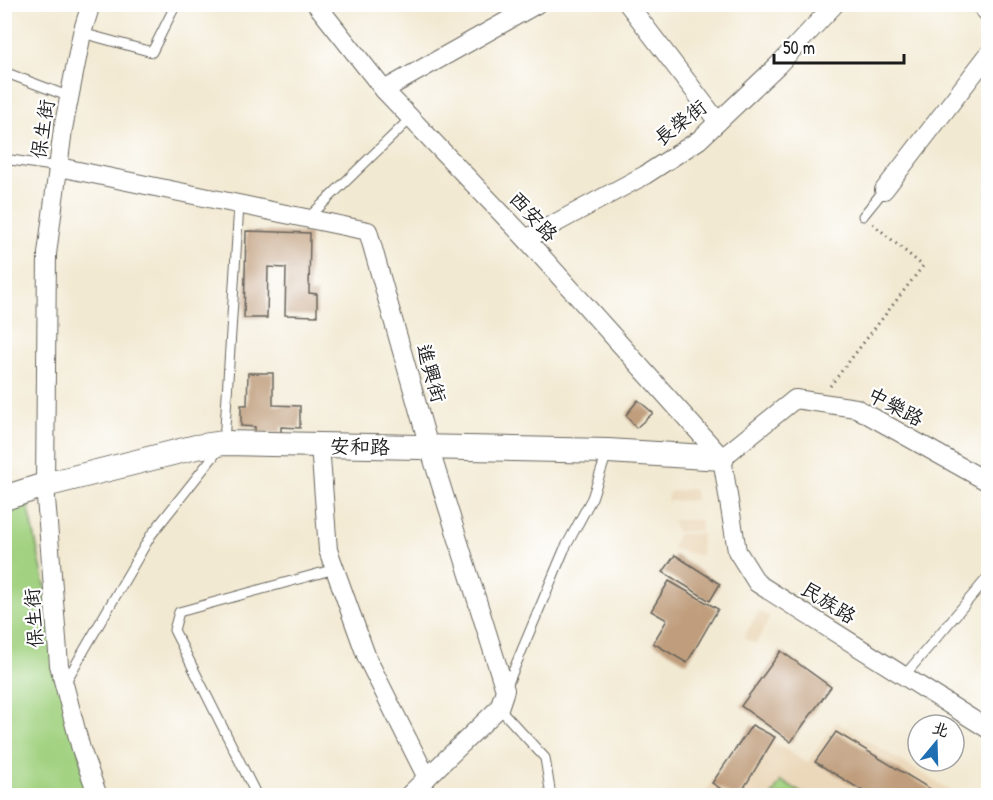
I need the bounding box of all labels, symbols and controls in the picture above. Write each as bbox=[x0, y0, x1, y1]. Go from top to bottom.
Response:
scale bar bbox=[774, 27, 904, 65]
text: 50 m bbox=[783, 35, 815, 60]
street label: 長榮街 bbox=[648, 93, 712, 151]
street label: 保生街 bbox=[24, 97, 60, 161]
street label: 西安路 bbox=[504, 185, 565, 248]
street label: 進興街 bbox=[411, 340, 453, 406]
street label: 中樂路 bbox=[863, 380, 930, 432]
street label: 安和路 bbox=[330, 432, 391, 460]
street label: 民族路 bbox=[796, 575, 862, 630]
street label: 保生街 bbox=[17, 587, 49, 649]
north arrow bbox=[906, 713, 966, 773]
text: 北 bbox=[930, 716, 952, 742]

